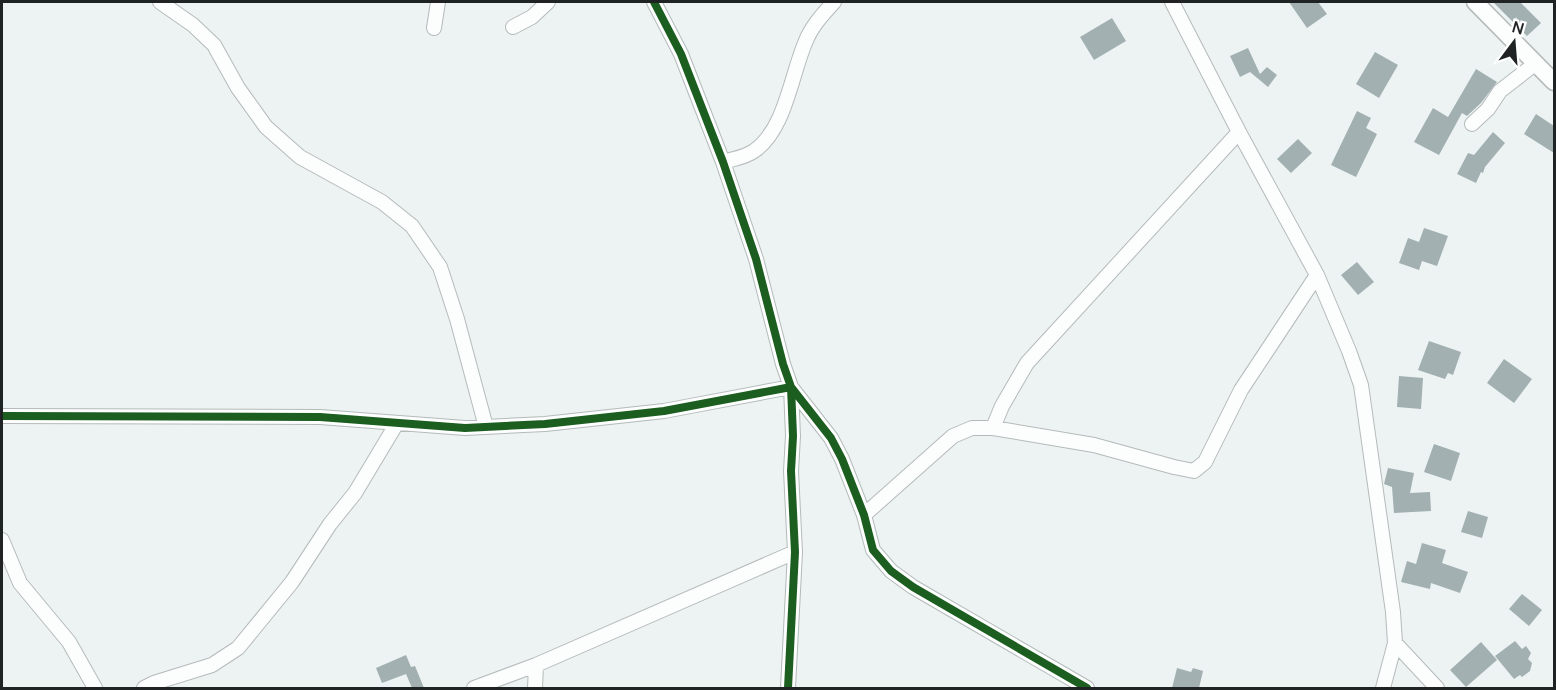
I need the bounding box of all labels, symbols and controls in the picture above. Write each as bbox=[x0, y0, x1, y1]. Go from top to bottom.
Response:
north arrow bbox=[1484, 12, 1544, 72]
text: N bbox=[1510, 15, 1527, 40]

